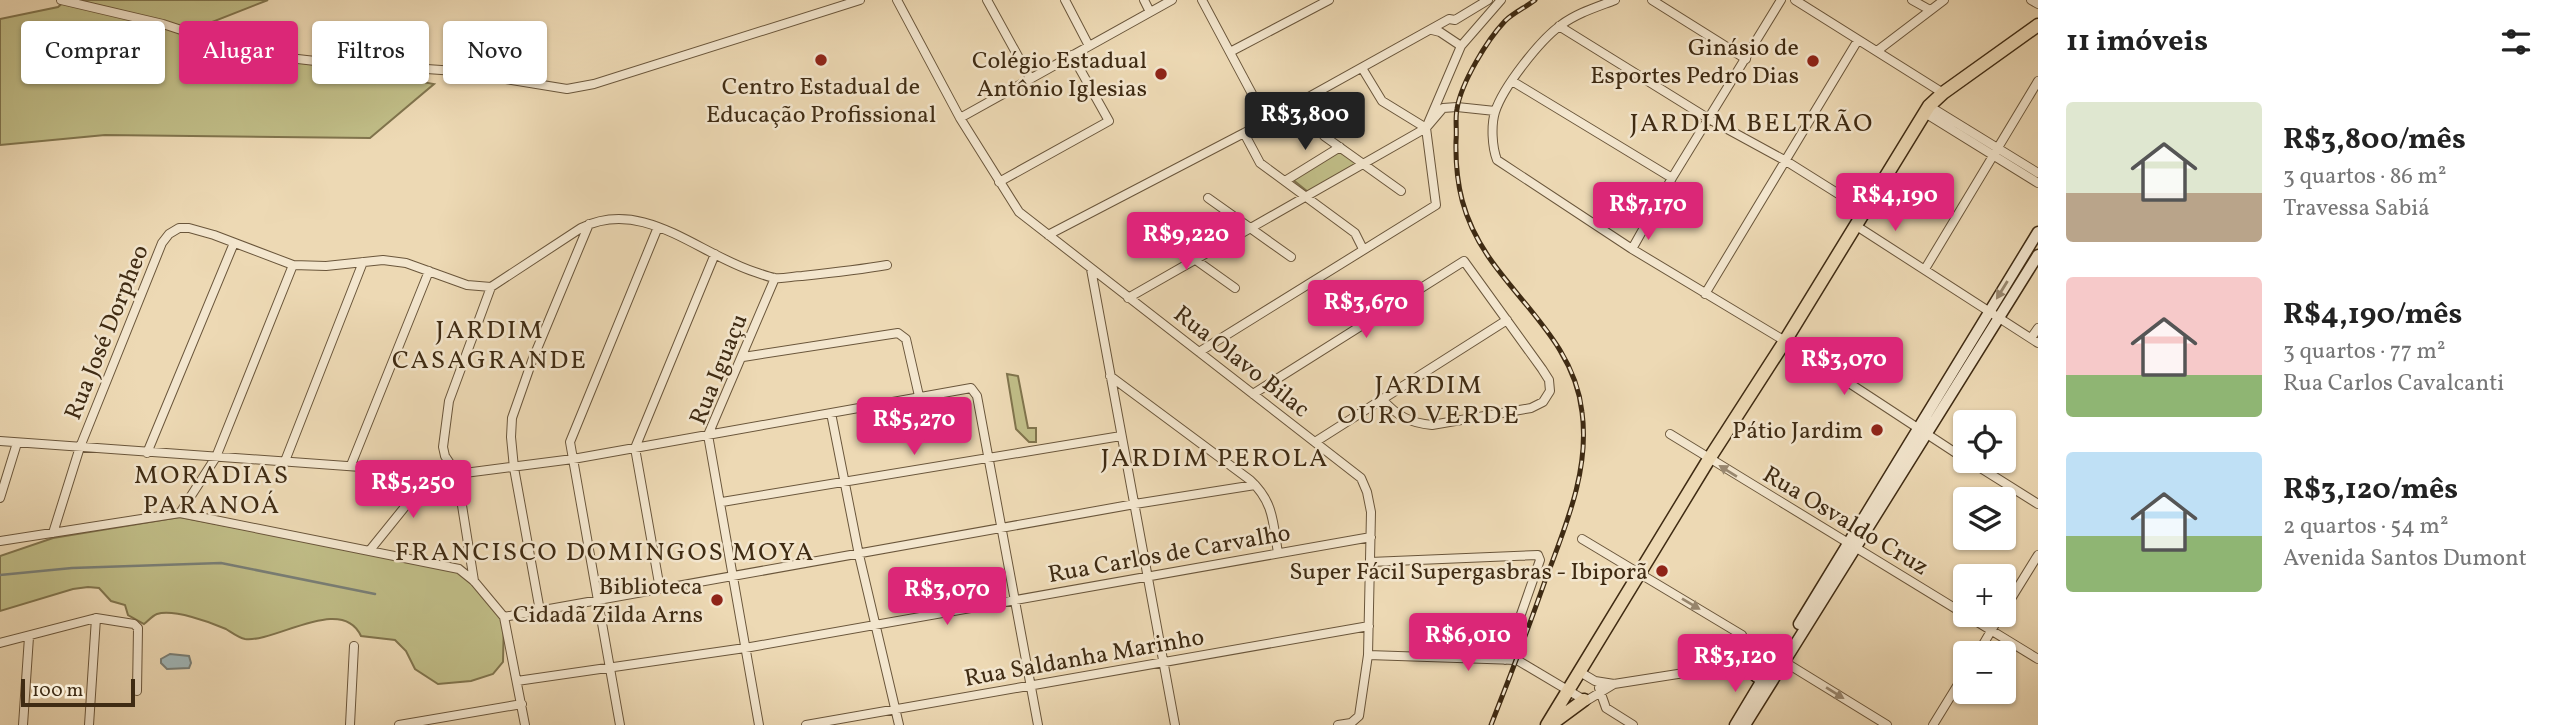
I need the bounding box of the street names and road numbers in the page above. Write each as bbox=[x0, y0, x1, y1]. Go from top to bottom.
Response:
street label: Rua José Dorpheo bbox=[57, 240, 158, 425]
street label: Rua Olavo Bilac bbox=[1165, 298, 1316, 427]
street label: Rua Iguaçu bbox=[682, 309, 758, 430]
street label: Rua Osvaldo Cruz bbox=[1756, 459, 1934, 585]
street label: Rua Carlos de Carvalho bbox=[1045, 517, 1293, 593]
street label: Rua Saldanha Marinho bbox=[962, 621, 1207, 697]

